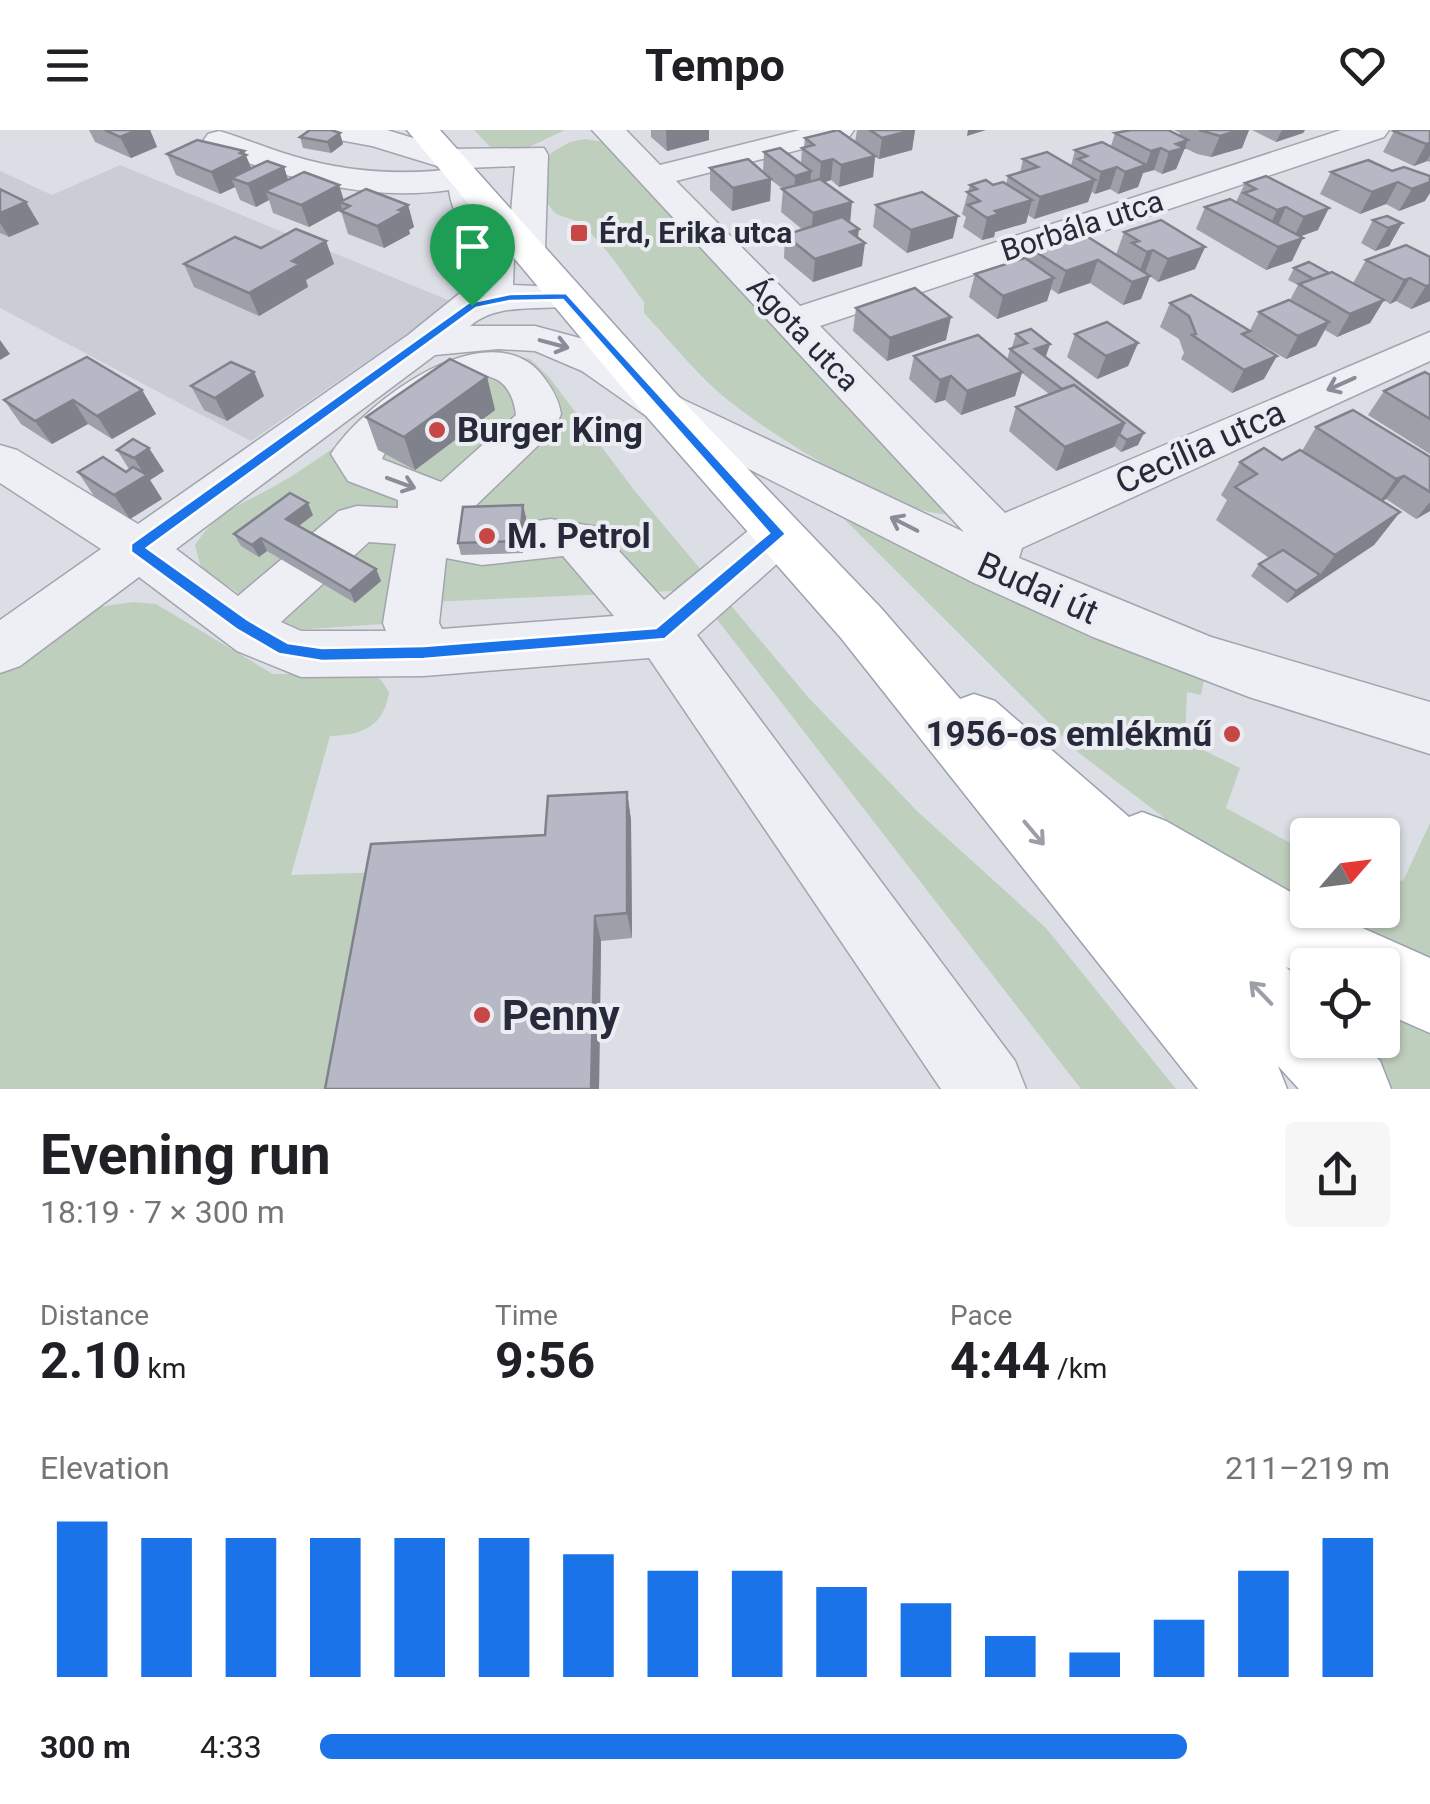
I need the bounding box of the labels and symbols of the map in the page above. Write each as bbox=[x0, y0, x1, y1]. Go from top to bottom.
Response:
street label: Borbála utca bbox=[996, 183, 1167, 268]
pin bbox=[430, 204, 515, 307]
place label: Érd, Erika utca bbox=[599, 215, 792, 250]
marker: Érd, Erika utca bbox=[568, 222, 590, 244]
street label: Ágota utca bbox=[740, 269, 866, 398]
one-way arrow bbox=[538, 335, 569, 354]
one-way arrow bbox=[1327, 376, 1357, 395]
street label: Cecília utca bbox=[1109, 392, 1291, 503]
place label: Burger King bbox=[457, 410, 643, 451]
marker: Burger King bbox=[426, 419, 448, 441]
one-way arrow bbox=[385, 475, 416, 493]
one-way arrow bbox=[890, 514, 920, 533]
place label: M. Petrol bbox=[507, 516, 651, 557]
marker: M. Petrol bbox=[476, 525, 498, 547]
street label: Budai út bbox=[971, 544, 1105, 633]
place label: 1956-os emlékmű bbox=[925, 714, 1212, 755]
marker: 1956-os emlékmű bbox=[1221, 723, 1243, 745]
north arrow bbox=[1290, 818, 1400, 928]
one-way arrow bbox=[1023, 820, 1045, 846]
one-way arrow bbox=[1249, 981, 1273, 1005]
place label: Penny bbox=[502, 991, 621, 1040]
marker: Penny bbox=[471, 1004, 493, 1026]

